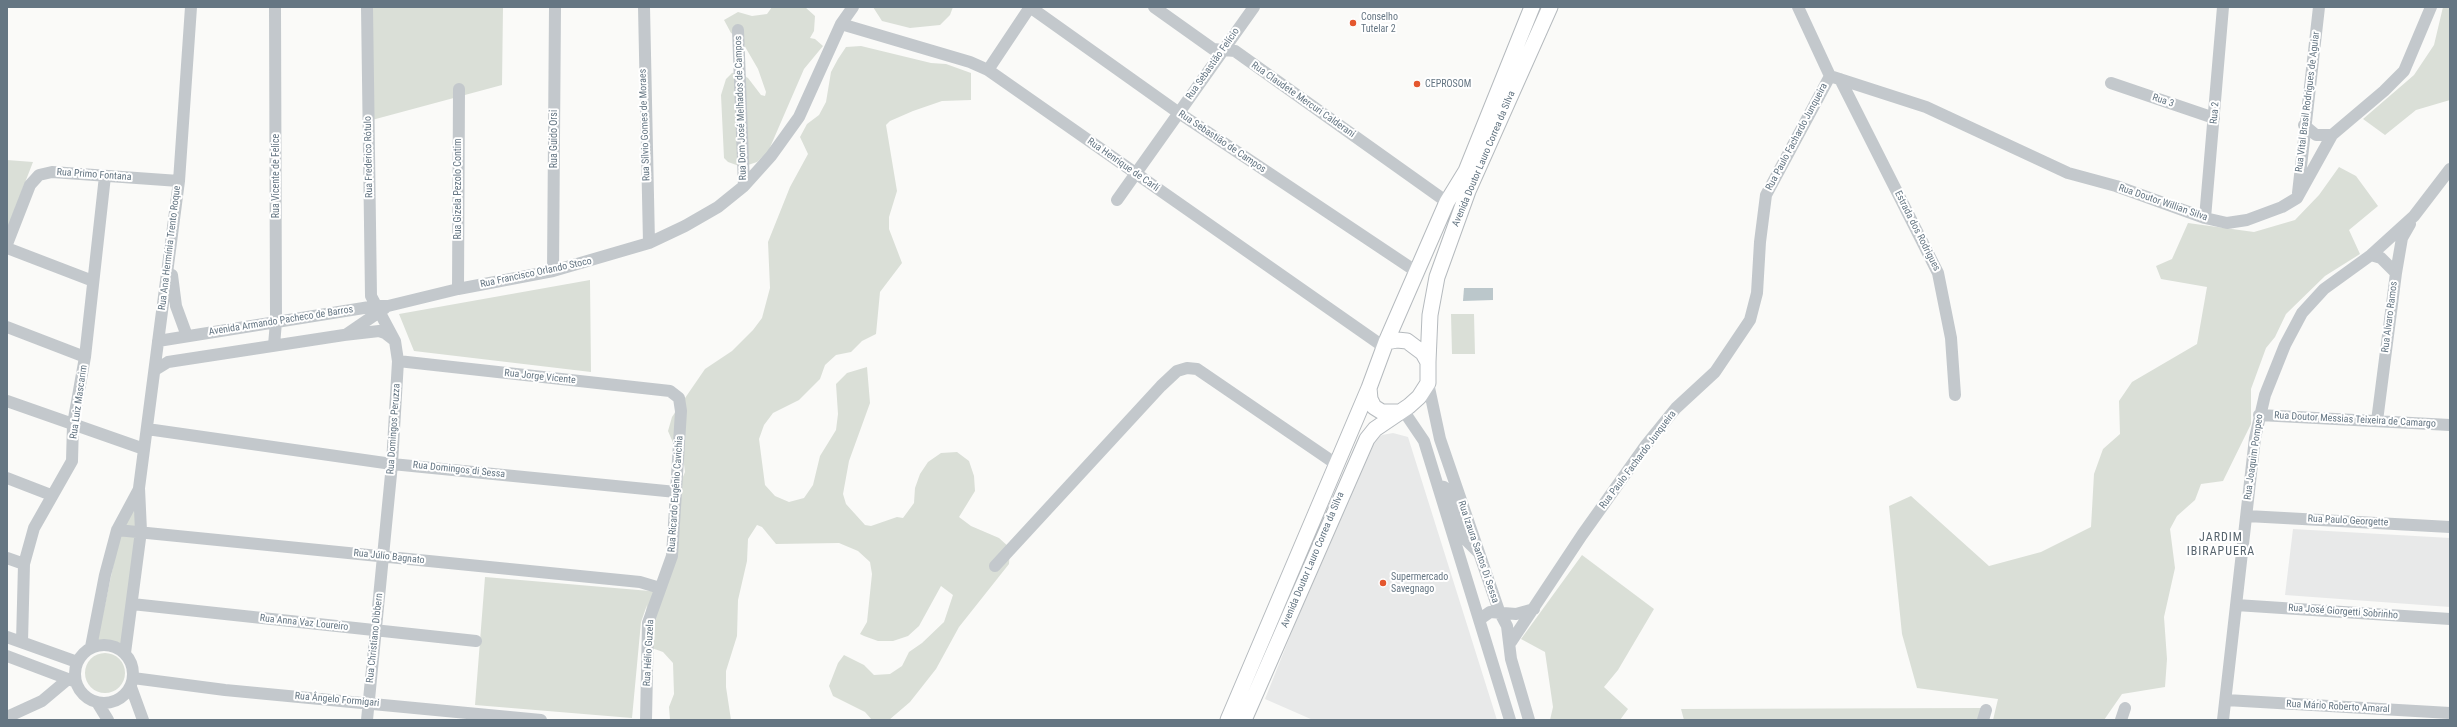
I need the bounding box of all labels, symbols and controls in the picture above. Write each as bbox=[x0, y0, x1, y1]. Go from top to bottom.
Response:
place label: Conselho Tutelar 2 bbox=[1361, 11, 1398, 34]
marker: Conselho Tutelar 2 bbox=[1348, 18, 1358, 28]
street label: Rua Sebastião Felício bbox=[1184, 26, 1242, 102]
street label: Rua Vital Brasil Rodrigues de Aguiar bbox=[2293, 31, 2323, 173]
street label: Rua Dom José Melhados de Campos bbox=[732, 36, 750, 180]
street label: Rua Claudete Mercuri Calderani bbox=[1249, 60, 1357, 140]
street label: Rua Sílvio Gomes de Moraes bbox=[637, 69, 653, 181]
place label: CEPROSOM bbox=[1425, 78, 1471, 90]
marker: CEPROSOM bbox=[1412, 79, 1422, 89]
street label: Rua Paulo Fachardo Junqueira bbox=[1764, 81, 1830, 193]
street label: Avenida Doutor Lauro Correa da Silva bbox=[1450, 89, 1518, 229]
street label: Rua 3 bbox=[2151, 92, 2175, 110]
street label: Rua 2 bbox=[2208, 101, 2222, 125]
street label: Rua Sebastião de Campos bbox=[1176, 108, 1268, 176]
street label: Rua Guido Orsi bbox=[548, 110, 560, 168]
street label: Rua Frederico Rótulo bbox=[362, 116, 376, 198]
street label: Rua Vicente de Felice bbox=[270, 134, 282, 218]
street label: Rua Henrique de Carli bbox=[1085, 136, 1161, 194]
street label: Rua Gizela Pezolo Contim bbox=[452, 138, 464, 240]
street label: Rua Primo Fontana bbox=[56, 166, 132, 184]
street label: Rua Doutor Willian Silva bbox=[2117, 182, 2209, 224]
street label: Rua Ana Hermínia Trento Roque bbox=[156, 185, 184, 311]
street label: Estrada dos Rodrigues bbox=[1892, 189, 1942, 273]
street label: Rua Francisco Orlando Stoco bbox=[479, 255, 593, 291]
street label: Rua Alvaro Ramos bbox=[2380, 281, 2400, 353]
street label: Avenida Armando Pacheco de Barros bbox=[208, 304, 354, 338]
street label: Rua Luiz Mascarim bbox=[68, 364, 90, 440]
street label: Rua Jorge Vicente bbox=[504, 367, 576, 387]
street label: Rua Domingos Peruzza bbox=[385, 383, 403, 475]
street label: Rua Paulo Fachardo Junqueira bbox=[1597, 409, 1679, 511]
street label: Rua Doutor Messias Teixeira de Camargo bbox=[2274, 410, 2436, 430]
street label: Rua Joaquim Pompeo bbox=[2242, 413, 2266, 501]
street label: Rua Ricardo Eugênio Cavichia bbox=[666, 435, 686, 553]
street label: Rua Domingos di Sessa bbox=[412, 459, 506, 481]
street label: Avenida Doutor Lauro Correa da Silva bbox=[1279, 490, 1347, 630]
street label: Rua Izaura Santos Di Sessa bbox=[1455, 499, 1501, 605]
street label: Rua Paulo Georgette bbox=[2307, 513, 2389, 529]
district label: JARDIM IBIRAPUERA bbox=[2187, 531, 2255, 559]
street label: Rua Júlio Bagnato bbox=[353, 547, 425, 567]
place label: Supermercado Savegnago bbox=[1391, 571, 1448, 594]
marker: Supermercado Savegnago bbox=[1378, 578, 1388, 588]
street label: Rua Christiano Dibbern bbox=[364, 592, 386, 684]
street label: Rua José Giorgetti Sobrinho bbox=[2288, 602, 2398, 622]
street label: Rua Anna Vaz Loureiro bbox=[259, 612, 349, 634]
street label: Rua Hélio Guzela bbox=[641, 619, 657, 687]
street label: Rua Ângelo Formigari bbox=[294, 690, 380, 710]
street label: Rua Mário Roberto Amaral bbox=[2286, 698, 2390, 716]

